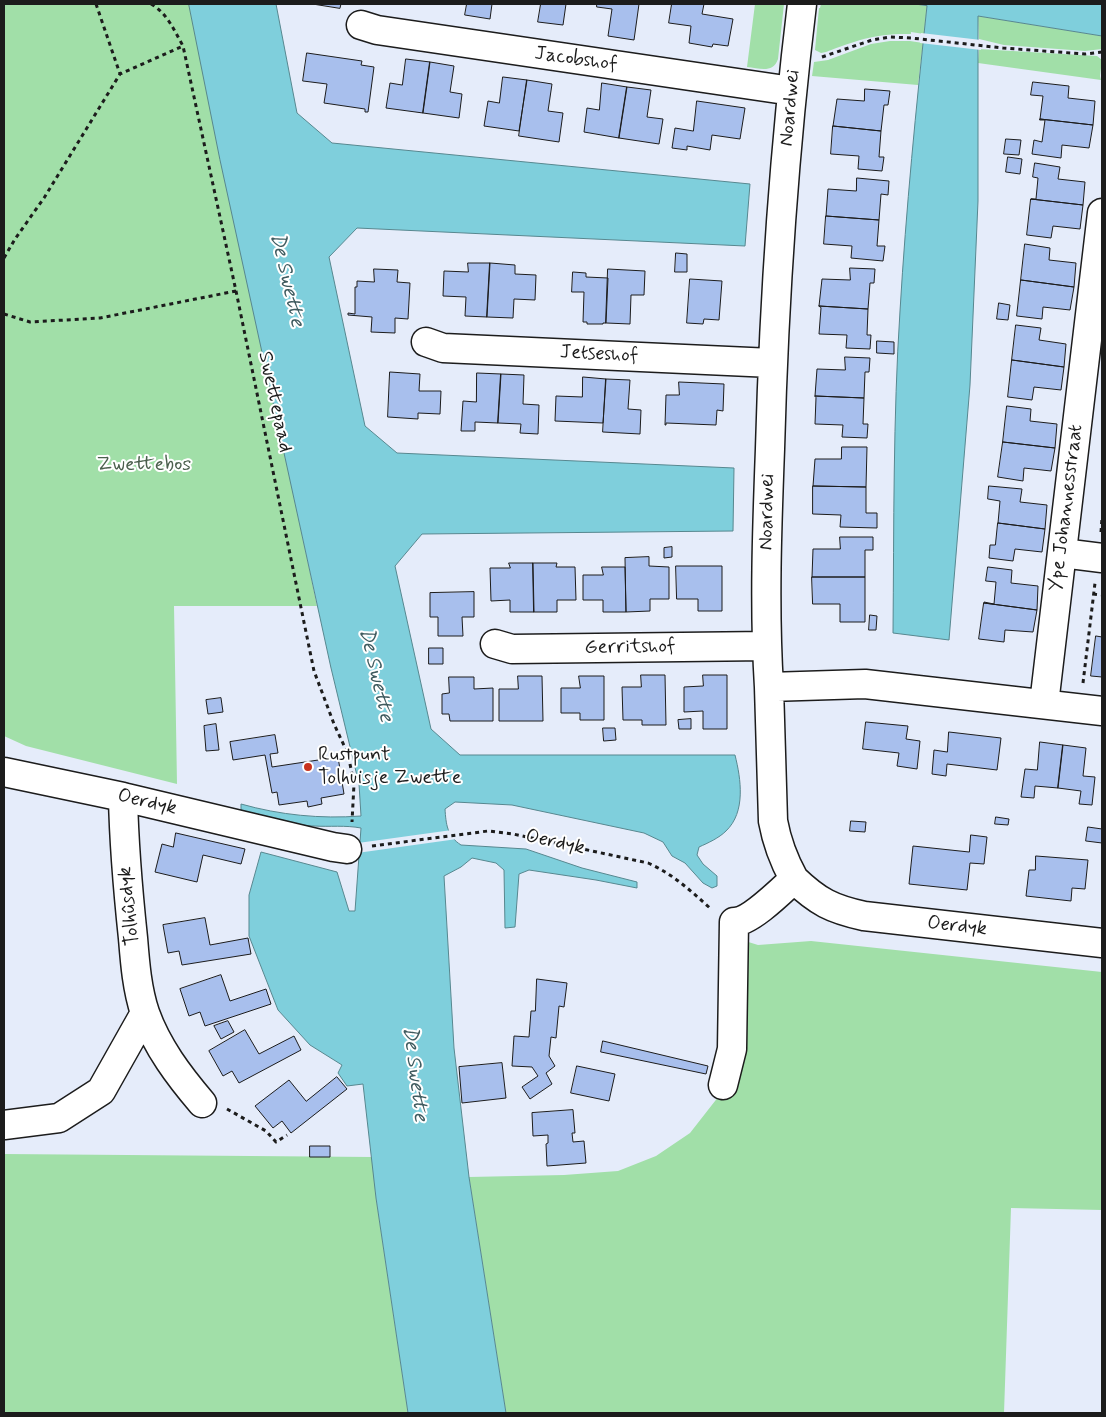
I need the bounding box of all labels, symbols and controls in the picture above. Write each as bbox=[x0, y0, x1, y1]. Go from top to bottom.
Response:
street label: Jacobshof bbox=[533, 42, 619, 78]
street label: Noardwei bbox=[776, 69, 806, 147]
water label: De Swette bbox=[263, 230, 309, 330]
street label: Jetseshof bbox=[559, 341, 639, 369]
street label: Swettepaad bbox=[252, 349, 296, 455]
street label: Ype Johannesstraat bbox=[1045, 423, 1089, 593]
park label: Zwettebos bbox=[97, 454, 191, 478]
street label: Noardwei bbox=[755, 473, 781, 551]
water label: De Swette bbox=[352, 625, 398, 725]
street label: Gerritshof bbox=[584, 635, 676, 661]
place label: Rustpunt Tolhuisje Zwette bbox=[318, 744, 462, 791]
marker: Rustpunt Tolhuisje Zwette bbox=[302, 761, 314, 773]
street label: Oerdyk bbox=[115, 785, 179, 821]
street label: Oerdyk bbox=[523, 825, 587, 861]
street label: Tolhûsdyk bbox=[114, 865, 146, 947]
street label: Oerdyk bbox=[926, 912, 988, 942]
water label: De Swette bbox=[396, 1025, 432, 1123]

